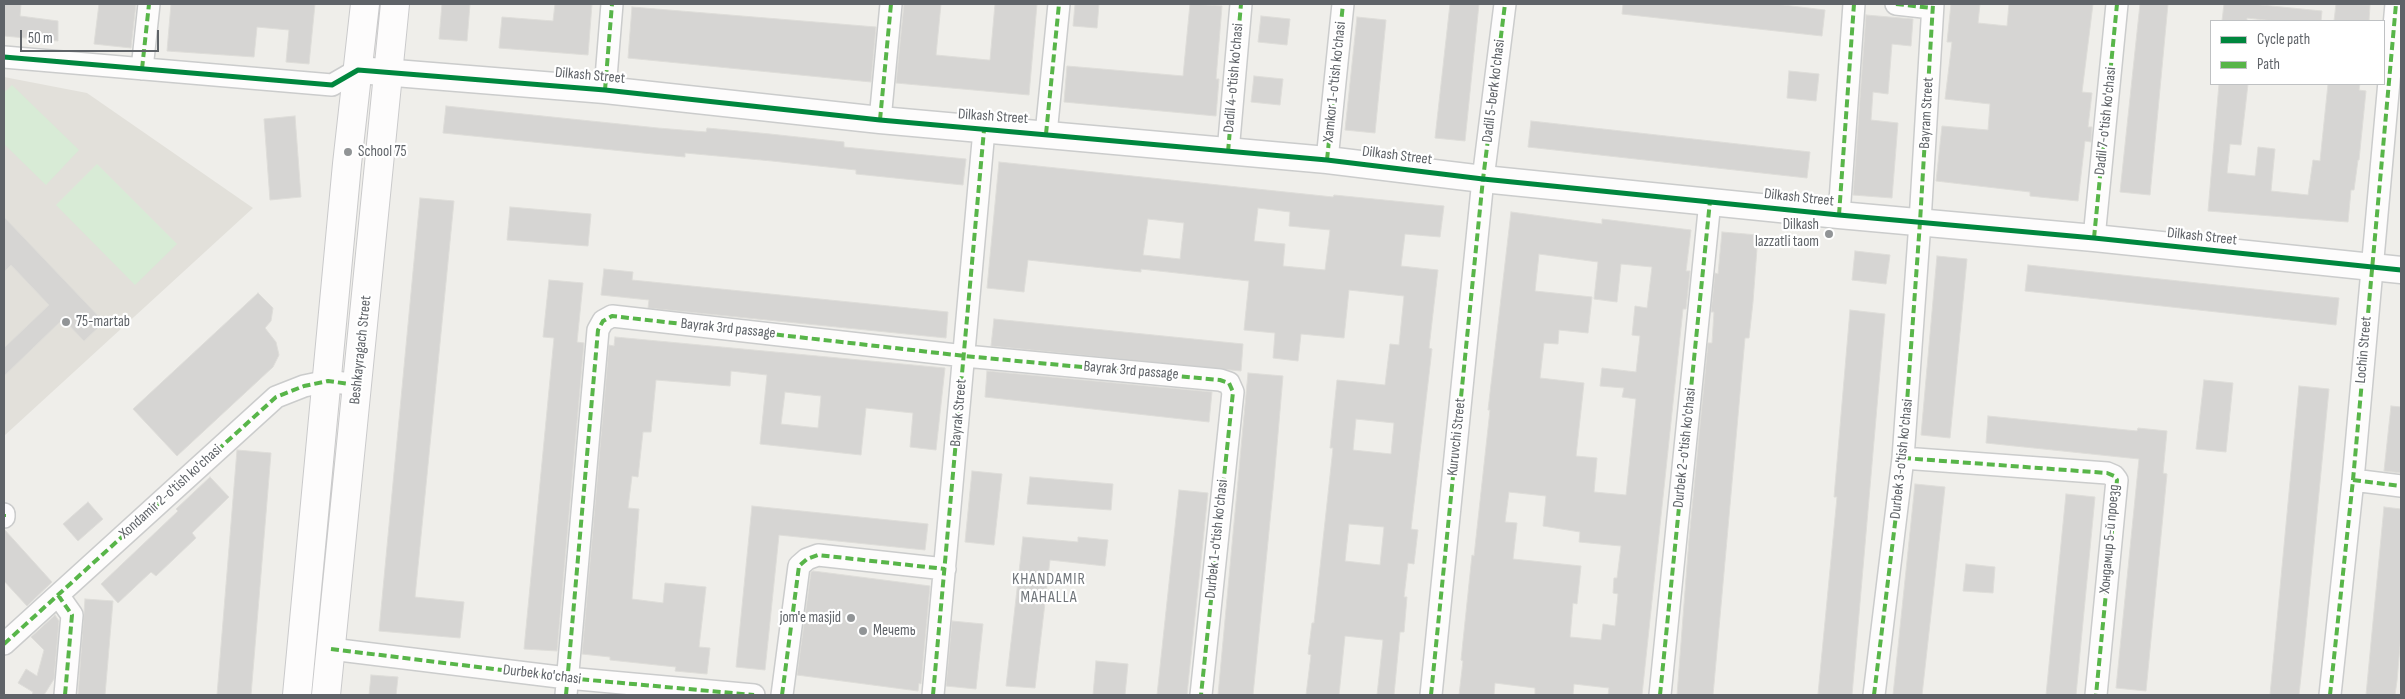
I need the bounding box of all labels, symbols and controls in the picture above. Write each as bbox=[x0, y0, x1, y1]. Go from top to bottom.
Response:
scale bar bbox=[22, 20, 161, 52]
legend bbox=[2210, 20, 2385, 85]
street label: Xamkor 1-o'tish ko'chasi bbox=[1320, 21, 1350, 143]
street label: Dadil 4-o'tish ko'chasi bbox=[1220, 23, 1248, 133]
text: 50 m bbox=[28, 29, 53, 48]
text: Cycle path bbox=[2257, 30, 2310, 49]
street label: Dadil 5-berk ko'chasi bbox=[1479, 38, 1509, 144]
text: Path bbox=[2257, 55, 2280, 74]
street label: Dilkash Street bbox=[554, 64, 626, 88]
street label: Dadil 7-o'tish ko'chasi bbox=[2091, 66, 2121, 176]
street label: Bayram Street bbox=[1916, 77, 1938, 149]
street label: Dilkash Street bbox=[957, 106, 1029, 128]
place label: School 75 bbox=[358, 143, 406, 161]
street label: Dilkash Street bbox=[1361, 143, 1433, 169]
marker: School 75 bbox=[342, 146, 354, 158]
street label: Dilkash Street bbox=[1763, 185, 1835, 211]
place label: Dilkash lazzatli taom bbox=[1755, 216, 1819, 251]
street label: Dilkash Street bbox=[2166, 224, 2238, 250]
marker: Dilkash lazzatli taom bbox=[1823, 228, 1835, 240]
street label: Beshkayragach Street bbox=[346, 295, 376, 405]
place label: 75-martab bbox=[76, 313, 130, 331]
street label: Bayrak 3rd passage bbox=[680, 315, 776, 343]
marker: 75-martab bbox=[60, 316, 72, 328]
street label: Lochin Street bbox=[2352, 316, 2376, 384]
street label: Bayrak 3rd passage bbox=[1083, 358, 1179, 384]
street label: Bayrak Street bbox=[947, 378, 971, 448]
street label: Durbek 2-o'tish ko'chasi bbox=[1670, 387, 1700, 509]
street label: Kuruvchi Street bbox=[1444, 397, 1470, 477]
street label: Durbek 3-o'tish ko'chasi bbox=[1887, 398, 1917, 520]
street label: Xondamir 2-o'tish ko'chasi bbox=[116, 441, 226, 543]
street label: Durbek 1-o'tish ko'chasi bbox=[1202, 479, 1232, 599]
street label: Хондамир 5-й проезд bbox=[2096, 484, 2124, 594]
district label: KHANDAMIR MAHALLA bbox=[1011, 570, 1087, 608]
place label: jom'e masjid bbox=[780, 609, 841, 627]
marker: jom'e masjid bbox=[845, 612, 857, 624]
place label: Мечеть bbox=[873, 622, 916, 640]
marker: Мечеть bbox=[857, 625, 869, 637]
street label: Durbek ko'chasi bbox=[502, 661, 582, 689]

